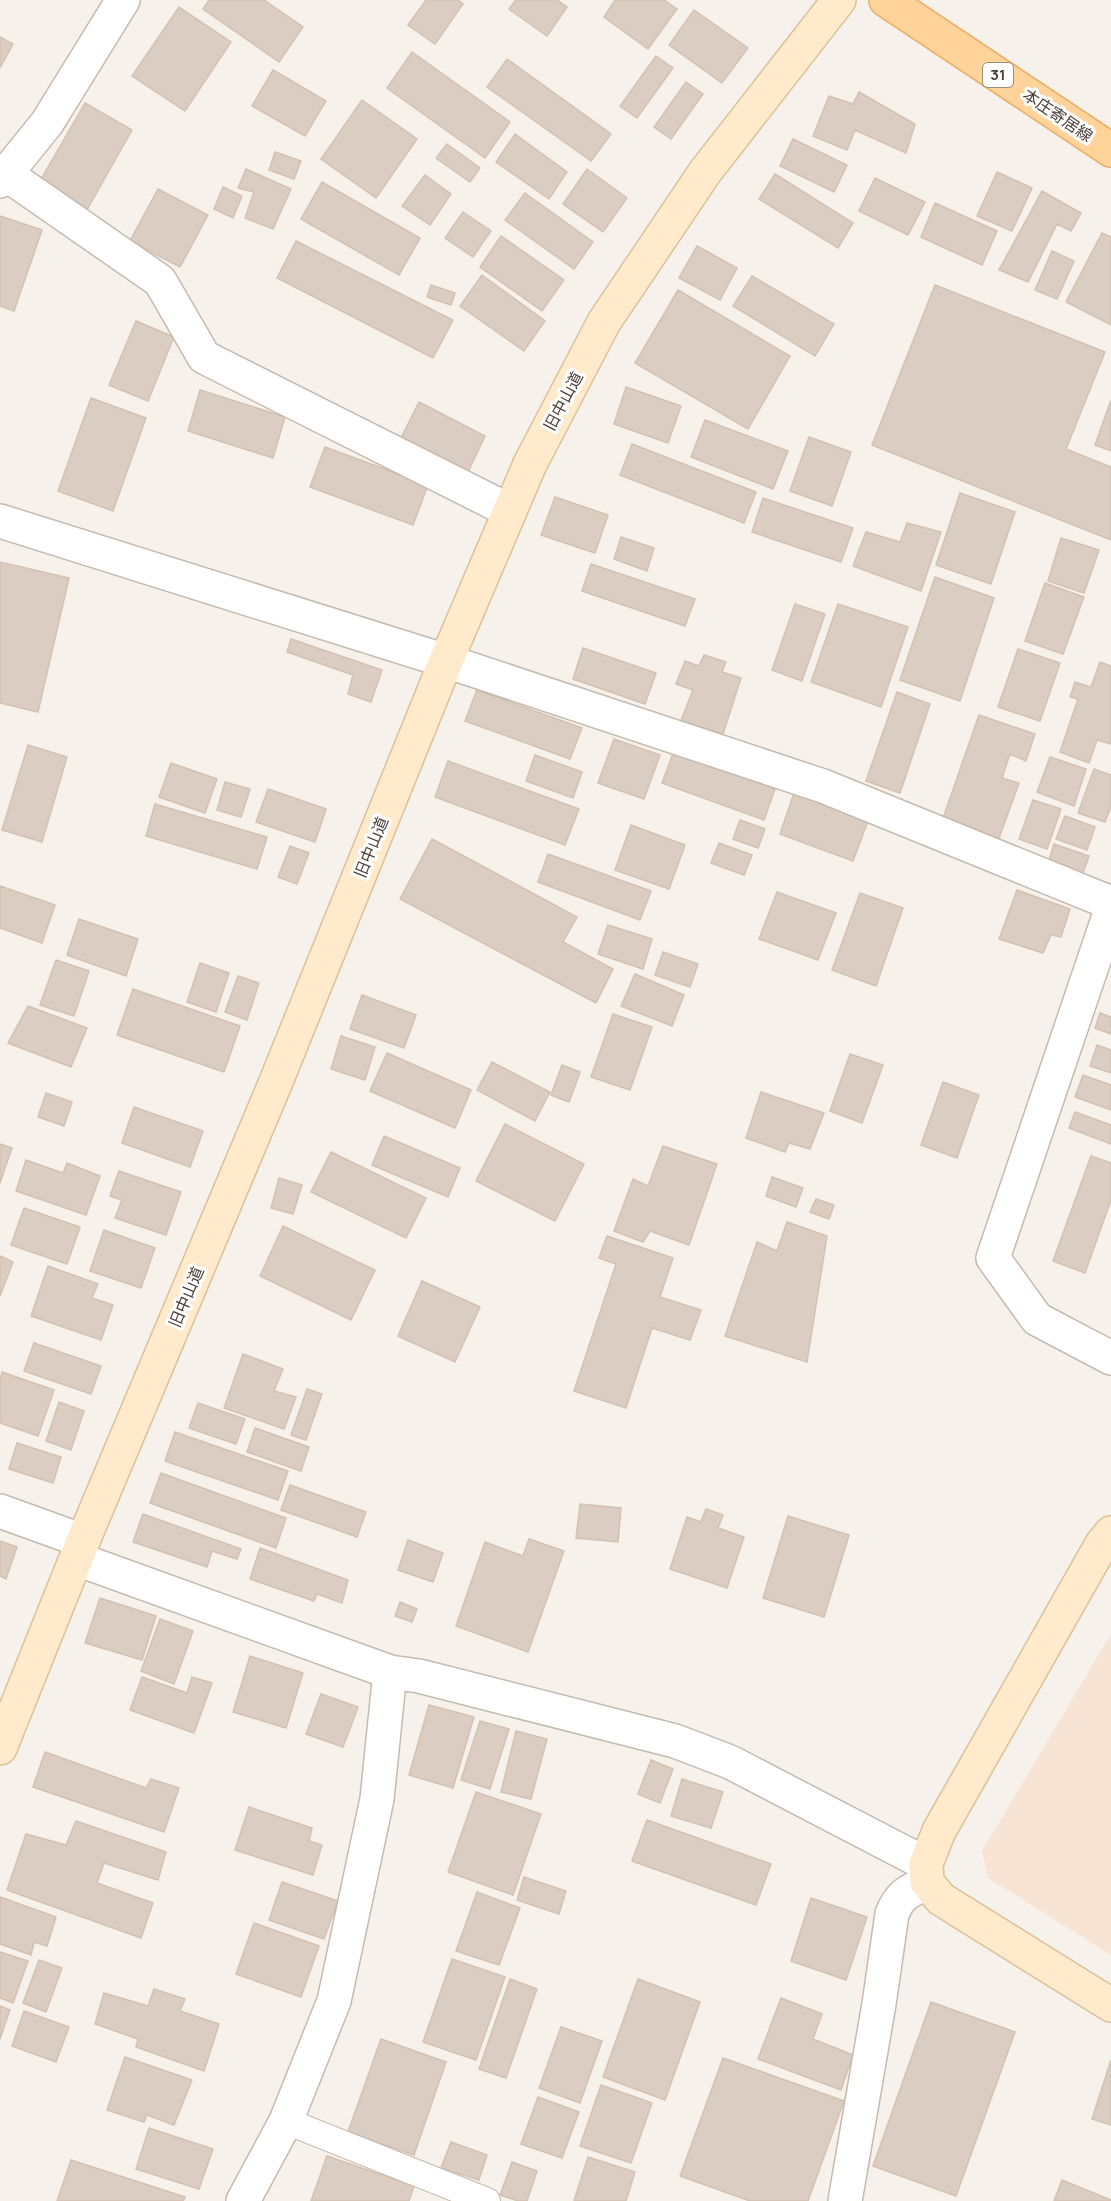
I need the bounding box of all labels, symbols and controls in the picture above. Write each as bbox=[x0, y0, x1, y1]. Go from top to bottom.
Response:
road number: 31 bbox=[983, 63, 1013, 87]
street label: 本庄寄居線 bbox=[1019, 84, 1097, 146]
street label: 旧中山道 bbox=[538, 368, 588, 434]
street label: 旧中山道 bbox=[349, 813, 393, 881]
street label: 旧中山道 bbox=[163, 1263, 209, 1331]

